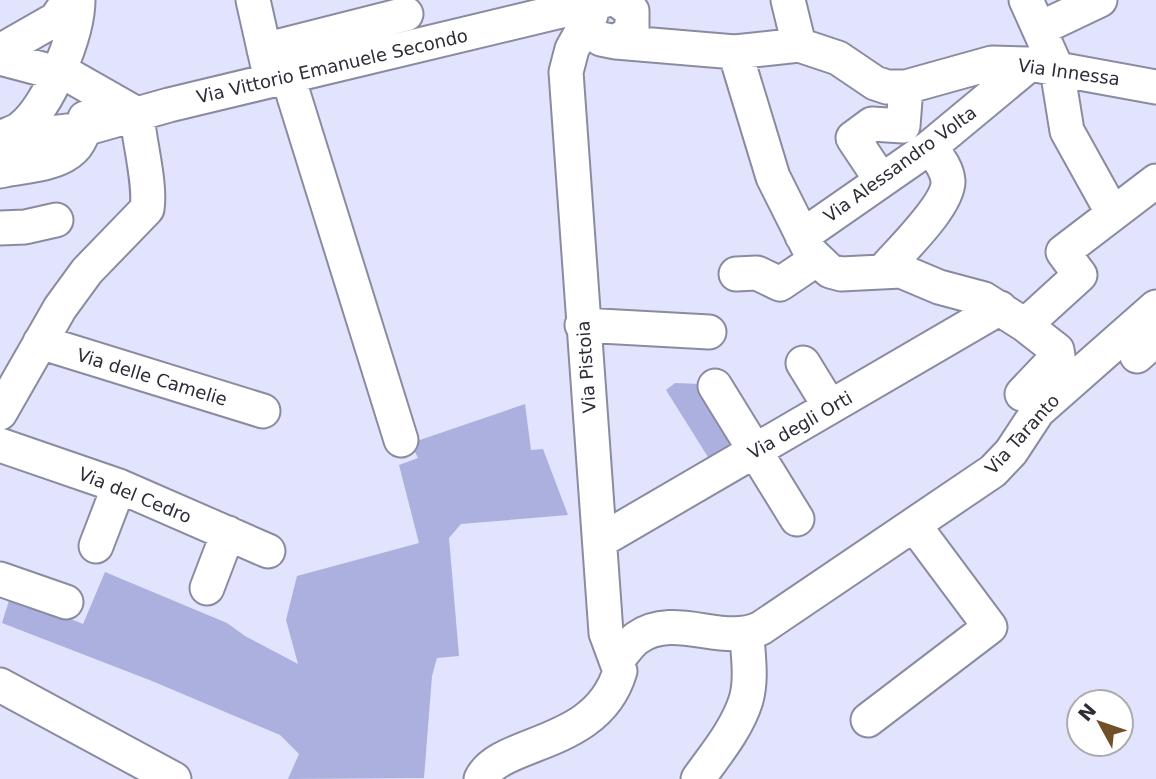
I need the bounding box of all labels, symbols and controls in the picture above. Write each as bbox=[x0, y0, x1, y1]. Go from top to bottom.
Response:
street label: Via Vittorio Emanuele Secondo bbox=[194, 25, 470, 107]
street label: Via Innessa bbox=[1017, 54, 1121, 90]
street label: Via Alessandro Volta bbox=[820, 102, 980, 226]
street label: Via Pistoia bbox=[572, 320, 600, 414]
street label: Via delle Camelie bbox=[74, 344, 230, 410]
street label: Via degli Orti bbox=[744, 387, 856, 463]
street label: Via Taranto bbox=[981, 390, 1063, 478]
street label: Via del Cedro bbox=[75, 463, 195, 527]
north arrow bbox=[1065, 688, 1135, 758]
text: N bbox=[1073, 699, 1101, 725]

